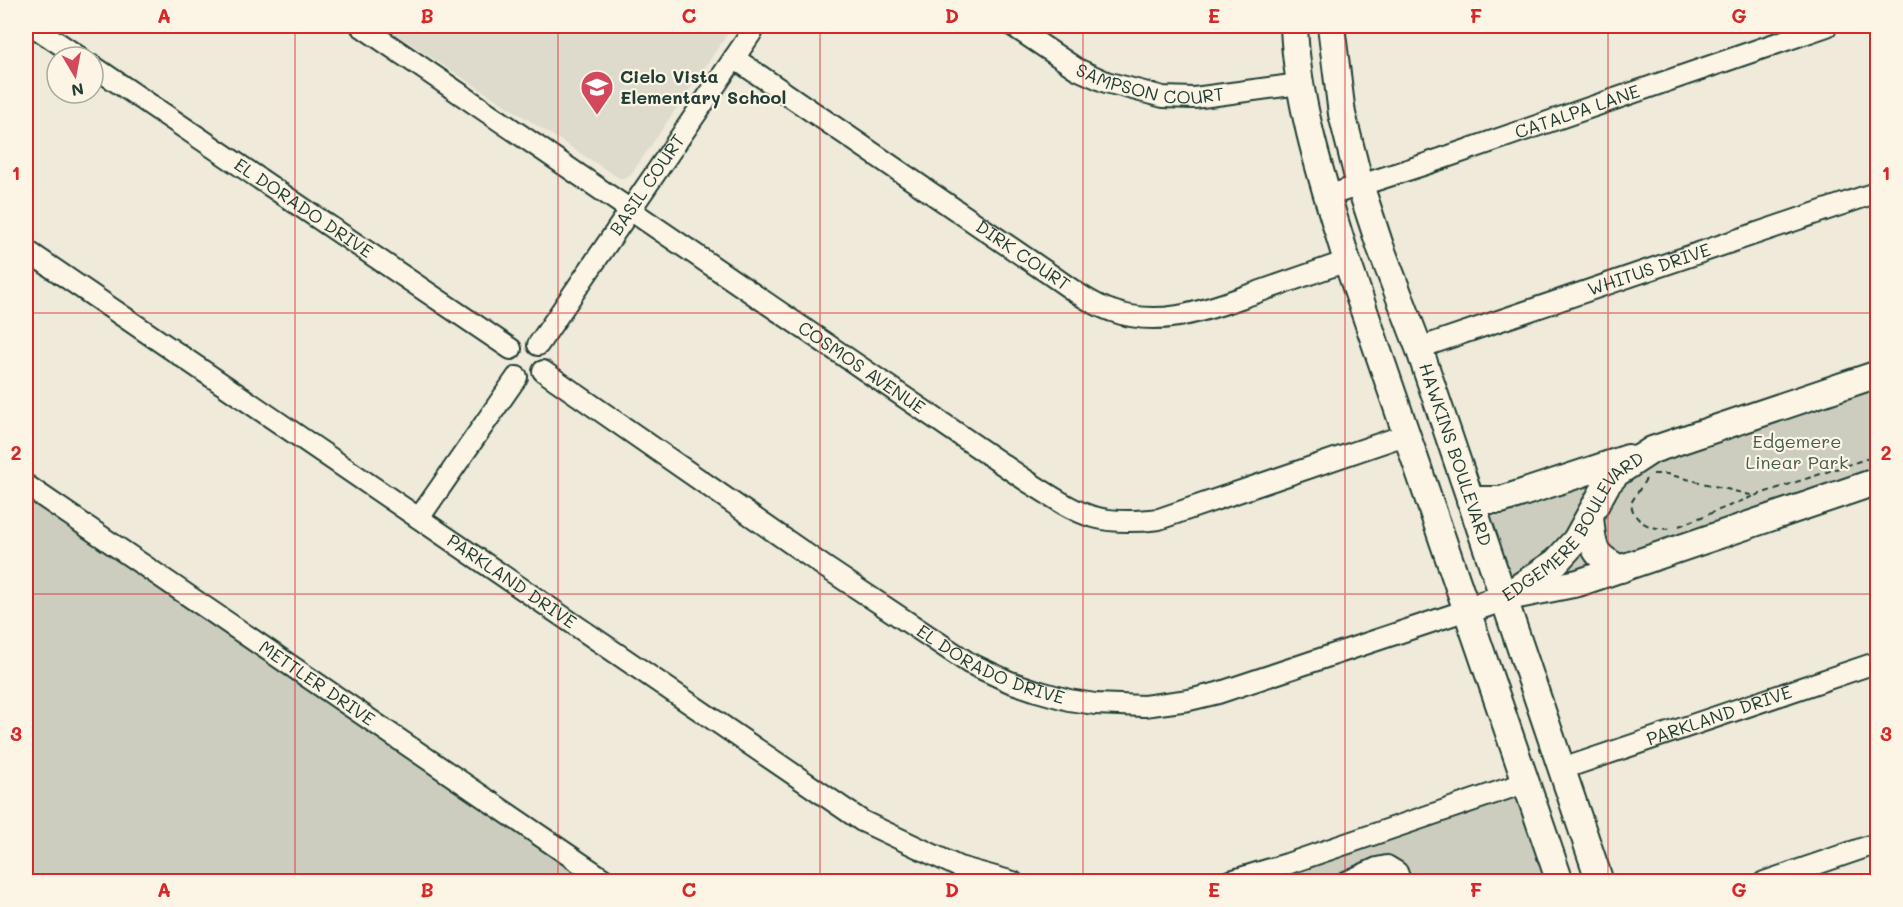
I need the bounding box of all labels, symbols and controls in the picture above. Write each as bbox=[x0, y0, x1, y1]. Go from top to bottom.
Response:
text: A bbox=[157, 2, 171, 28]
text: B bbox=[420, 2, 434, 28]
text: C bbox=[682, 2, 697, 28]
text: D bbox=[945, 2, 959, 28]
text: E bbox=[1208, 2, 1220, 28]
text: F bbox=[1470, 2, 1483, 28]
text: G bbox=[1731, 2, 1747, 28]
north arrow bbox=[45, 45, 105, 105]
street label: SAMPSON COURT bbox=[1072, 57, 1225, 109]
place label: Cielo Vista Elementary School bbox=[620, 64, 786, 109]
school or university icon: Cielo Vista Elementary School bbox=[579, 69, 615, 116]
street label: CATALPA LANE bbox=[1511, 78, 1643, 144]
text: N bbox=[70, 79, 86, 102]
street label: BASIL COURT bbox=[604, 129, 690, 240]
street label: EL DORADO DRIVE bbox=[230, 152, 378, 263]
text: 1 bbox=[12, 159, 20, 185]
text: 1 bbox=[1882, 159, 1890, 185]
street label: DIRK COURT bbox=[971, 214, 1075, 296]
street label: WHITUS DRIVE bbox=[1584, 237, 1713, 301]
street label: COSMOS AVENUE bbox=[794, 315, 930, 419]
street label: HAWKINS BOULEVARD bbox=[1414, 360, 1498, 549]
park label: Edgemere Linear Park bbox=[1746, 429, 1848, 474]
text: 2 bbox=[10, 439, 22, 465]
text: 2 bbox=[1880, 439, 1892, 465]
street label: EDGEMERE BOULEVARD bbox=[1497, 446, 1648, 606]
street label: PARKLAND DRIVE bbox=[443, 528, 581, 633]
street label: EL DORADO DRIVE bbox=[912, 619, 1068, 709]
street label: METTLER DRIVE bbox=[255, 634, 380, 731]
street label: PARKLAND DRIVE bbox=[1643, 679, 1795, 750]
text: 3 bbox=[10, 720, 22, 746]
text: 3 bbox=[1880, 720, 1892, 746]
text: A bbox=[157, 876, 171, 902]
text: B bbox=[420, 876, 434, 902]
text: C bbox=[682, 876, 697, 902]
text: D bbox=[945, 876, 959, 902]
text: E bbox=[1208, 876, 1220, 902]
text: F bbox=[1470, 876, 1483, 902]
text: G bbox=[1731, 876, 1747, 902]

